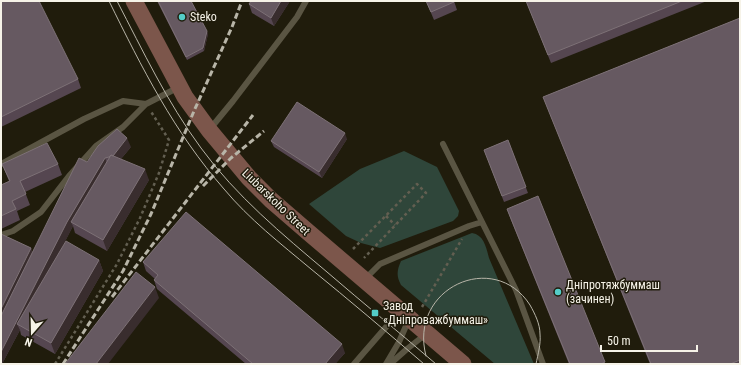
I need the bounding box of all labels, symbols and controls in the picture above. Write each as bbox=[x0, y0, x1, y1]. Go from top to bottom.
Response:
place label: Steko bbox=[190, 10, 217, 24]
marker: Steko bbox=[177, 12, 187, 22]
street label: Liubarskoho Street bbox=[239, 166, 313, 238]
place label: Дніпротяжбуммаш (зачинен) bbox=[566, 278, 660, 306]
marker: Дніпротяжбуммаш (зачинен) bbox=[553, 287, 563, 297]
place label: Завод «Дніпроважбуммаш» bbox=[383, 299, 488, 327]
marker: Завод «Дніпроважбуммаш» bbox=[370, 308, 380, 318]
north arrow bbox=[12, 313, 52, 353]
scale bar bbox=[601, 327, 697, 353]
text: 50 m bbox=[607, 334, 631, 348]
text: N bbox=[23, 335, 34, 349]

